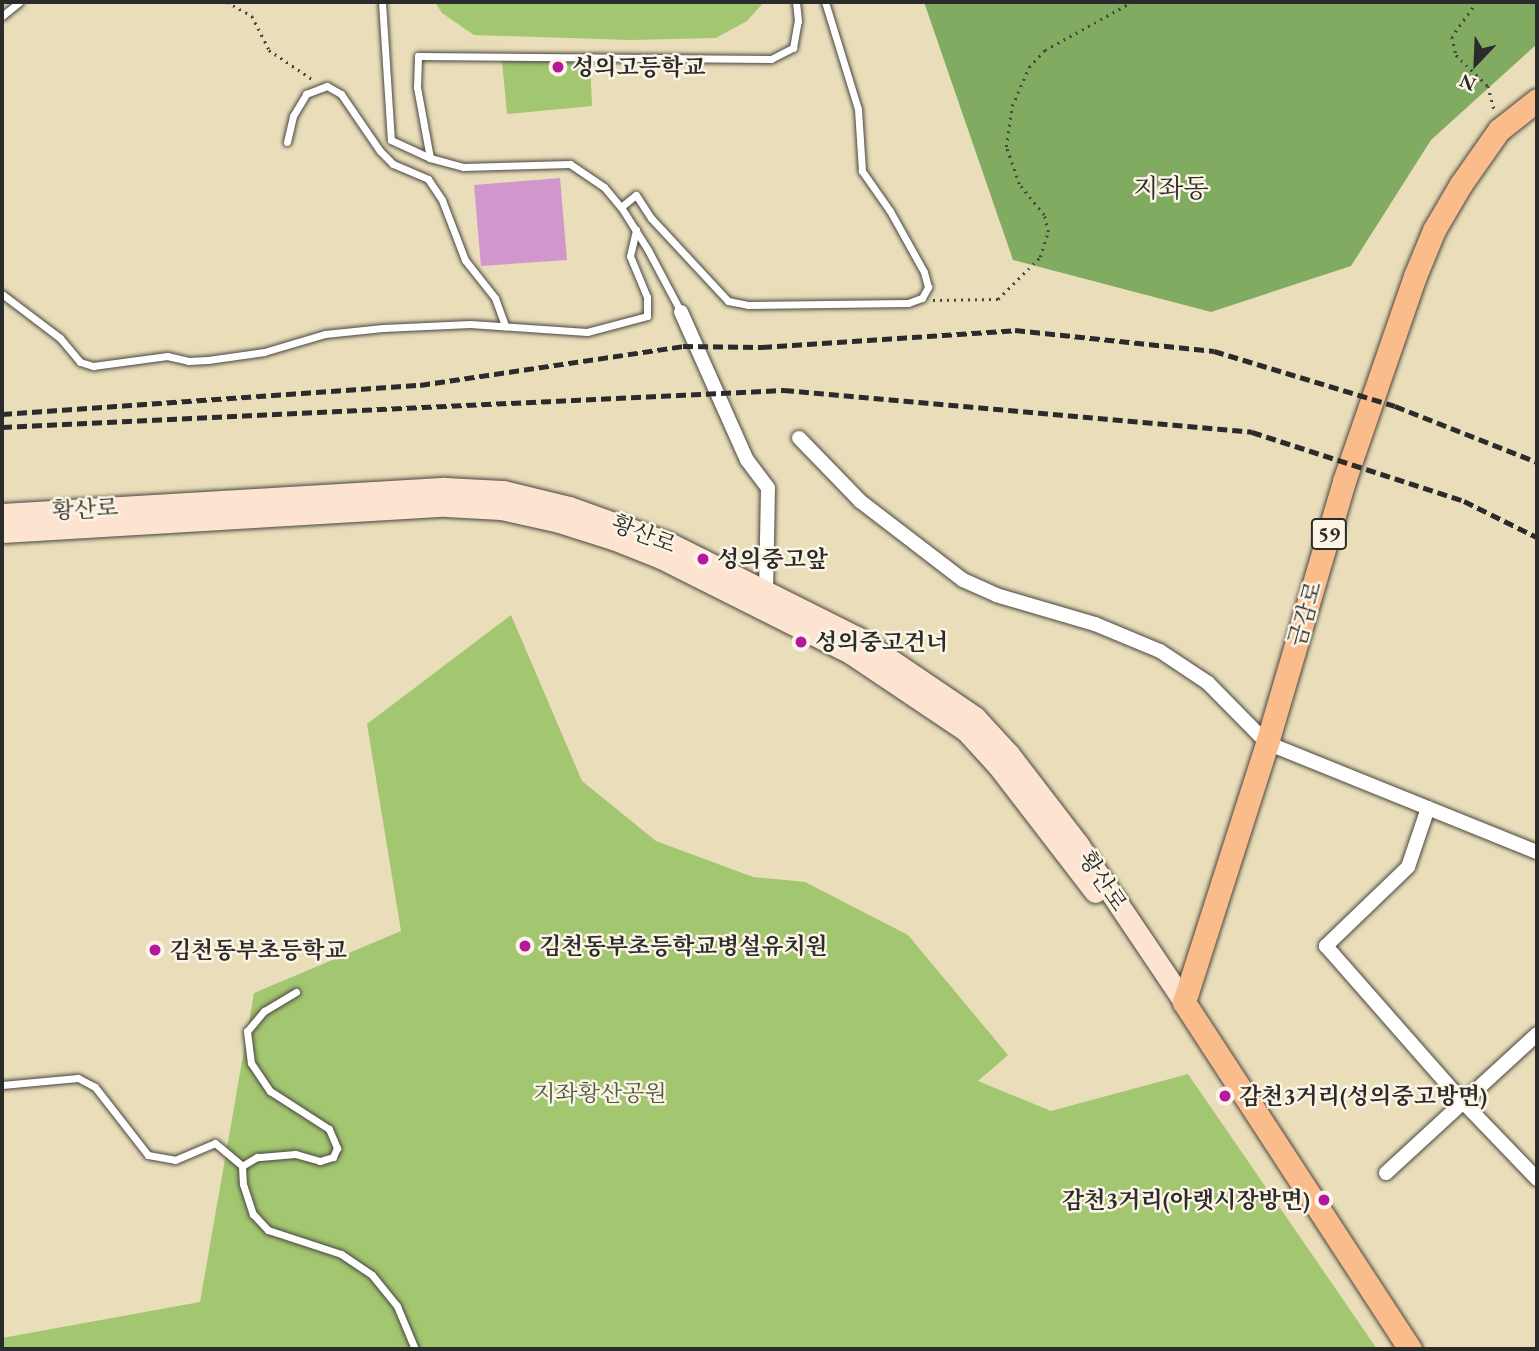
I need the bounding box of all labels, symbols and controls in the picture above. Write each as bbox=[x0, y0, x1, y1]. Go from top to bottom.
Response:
north arrow bbox=[1441, 28, 1511, 98]
place label: 성의고등학교 bbox=[572, 53, 705, 81]
marker: 성의고등학교 bbox=[550, 59, 566, 75]
text: N bbox=[1456, 68, 1480, 97]
district label: 지좌동 bbox=[1133, 173, 1209, 205]
street label: 황산로 bbox=[51, 493, 119, 525]
street label: 황산로 bbox=[608, 509, 680, 559]
road number: 59 bbox=[1310, 516, 1348, 552]
place label: 성의중고앞 bbox=[717, 545, 828, 573]
marker: 성의중고앞 bbox=[695, 551, 711, 567]
street label: 금감로 bbox=[1283, 578, 1327, 650]
place label: 성의중고건너 bbox=[815, 628, 948, 656]
marker: 성의중고건너 bbox=[793, 634, 809, 650]
street label: 황산로 bbox=[1073, 846, 1133, 916]
place label: 김천동부초등학교병설유치원 bbox=[539, 932, 828, 960]
place label: 김천동부초등학교 bbox=[169, 936, 347, 964]
marker: 김천동부초등학교병설유치원 bbox=[517, 938, 533, 954]
marker: 김천동부초등학교 bbox=[147, 942, 163, 958]
park label: 지좌황산공원 bbox=[533, 1079, 667, 1107]
place label: 감천3거리(성의중고방면) bbox=[1239, 1082, 1487, 1110]
marker: 감천3거리(성의중고방면) bbox=[1217, 1088, 1233, 1104]
place label: 감천3거리(아랫시장방면) bbox=[1062, 1186, 1310, 1214]
marker: 감천3거리(아랫시장방면) bbox=[1316, 1192, 1332, 1208]

